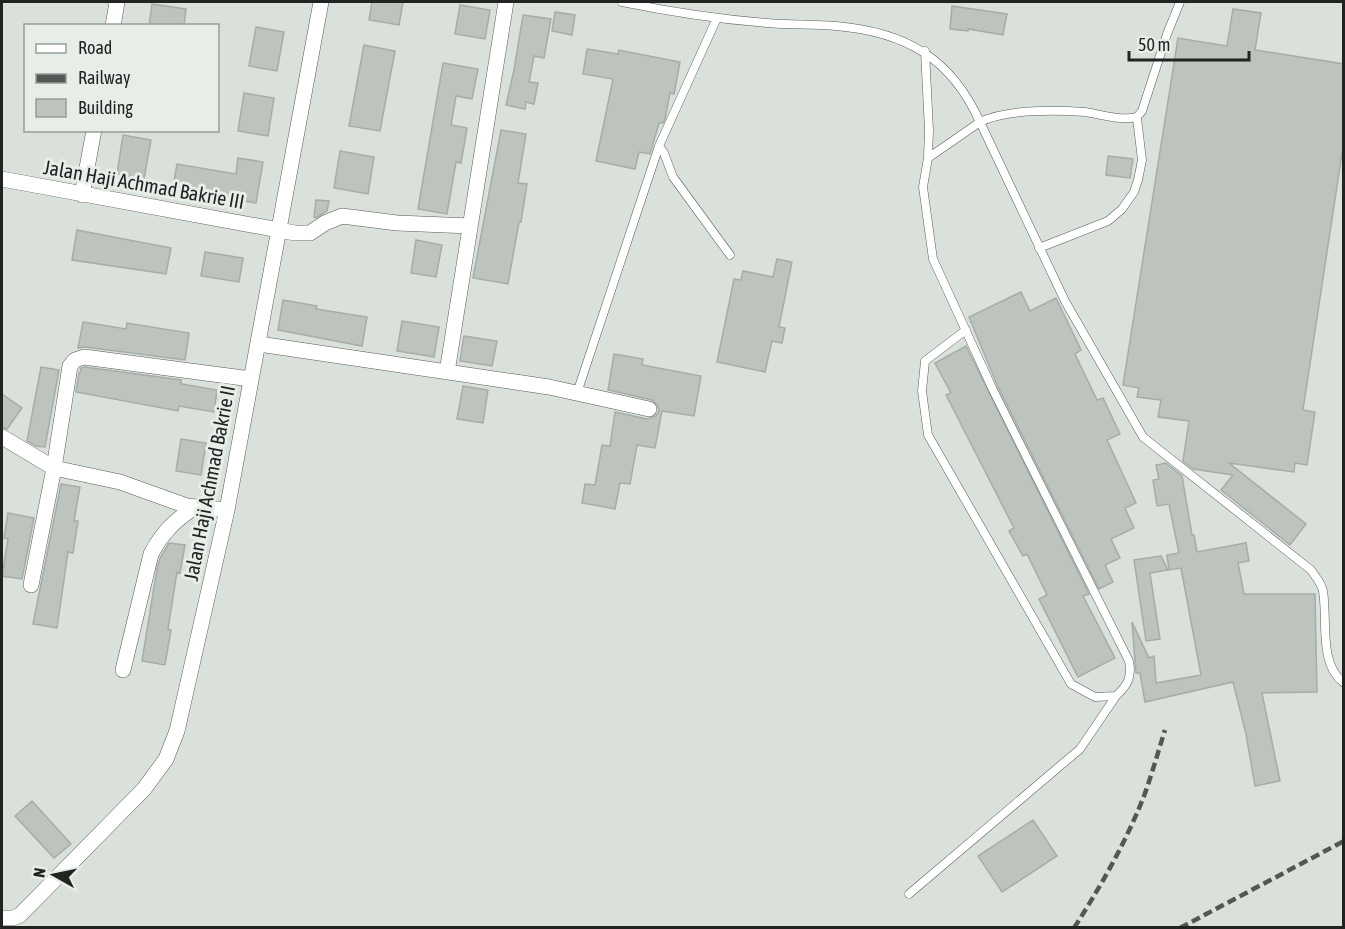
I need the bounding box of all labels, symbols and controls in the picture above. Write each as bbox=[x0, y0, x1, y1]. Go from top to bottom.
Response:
legend bbox=[24, 24, 219, 132]
scale bar bbox=[1129, 24, 1249, 62]
text: 50 m bbox=[1138, 34, 1170, 55]
text: Road bbox=[78, 37, 112, 58]
text: Railway bbox=[78, 67, 130, 88]
text: Building bbox=[78, 97, 133, 118]
street label: Jalan Haji Achmad Bakrie III bbox=[42, 155, 246, 213]
street label: Jalan Haji Achmad Bakrie II bbox=[179, 383, 239, 583]
north arrow bbox=[24, 845, 84, 905]
text: N bbox=[30, 867, 49, 879]

